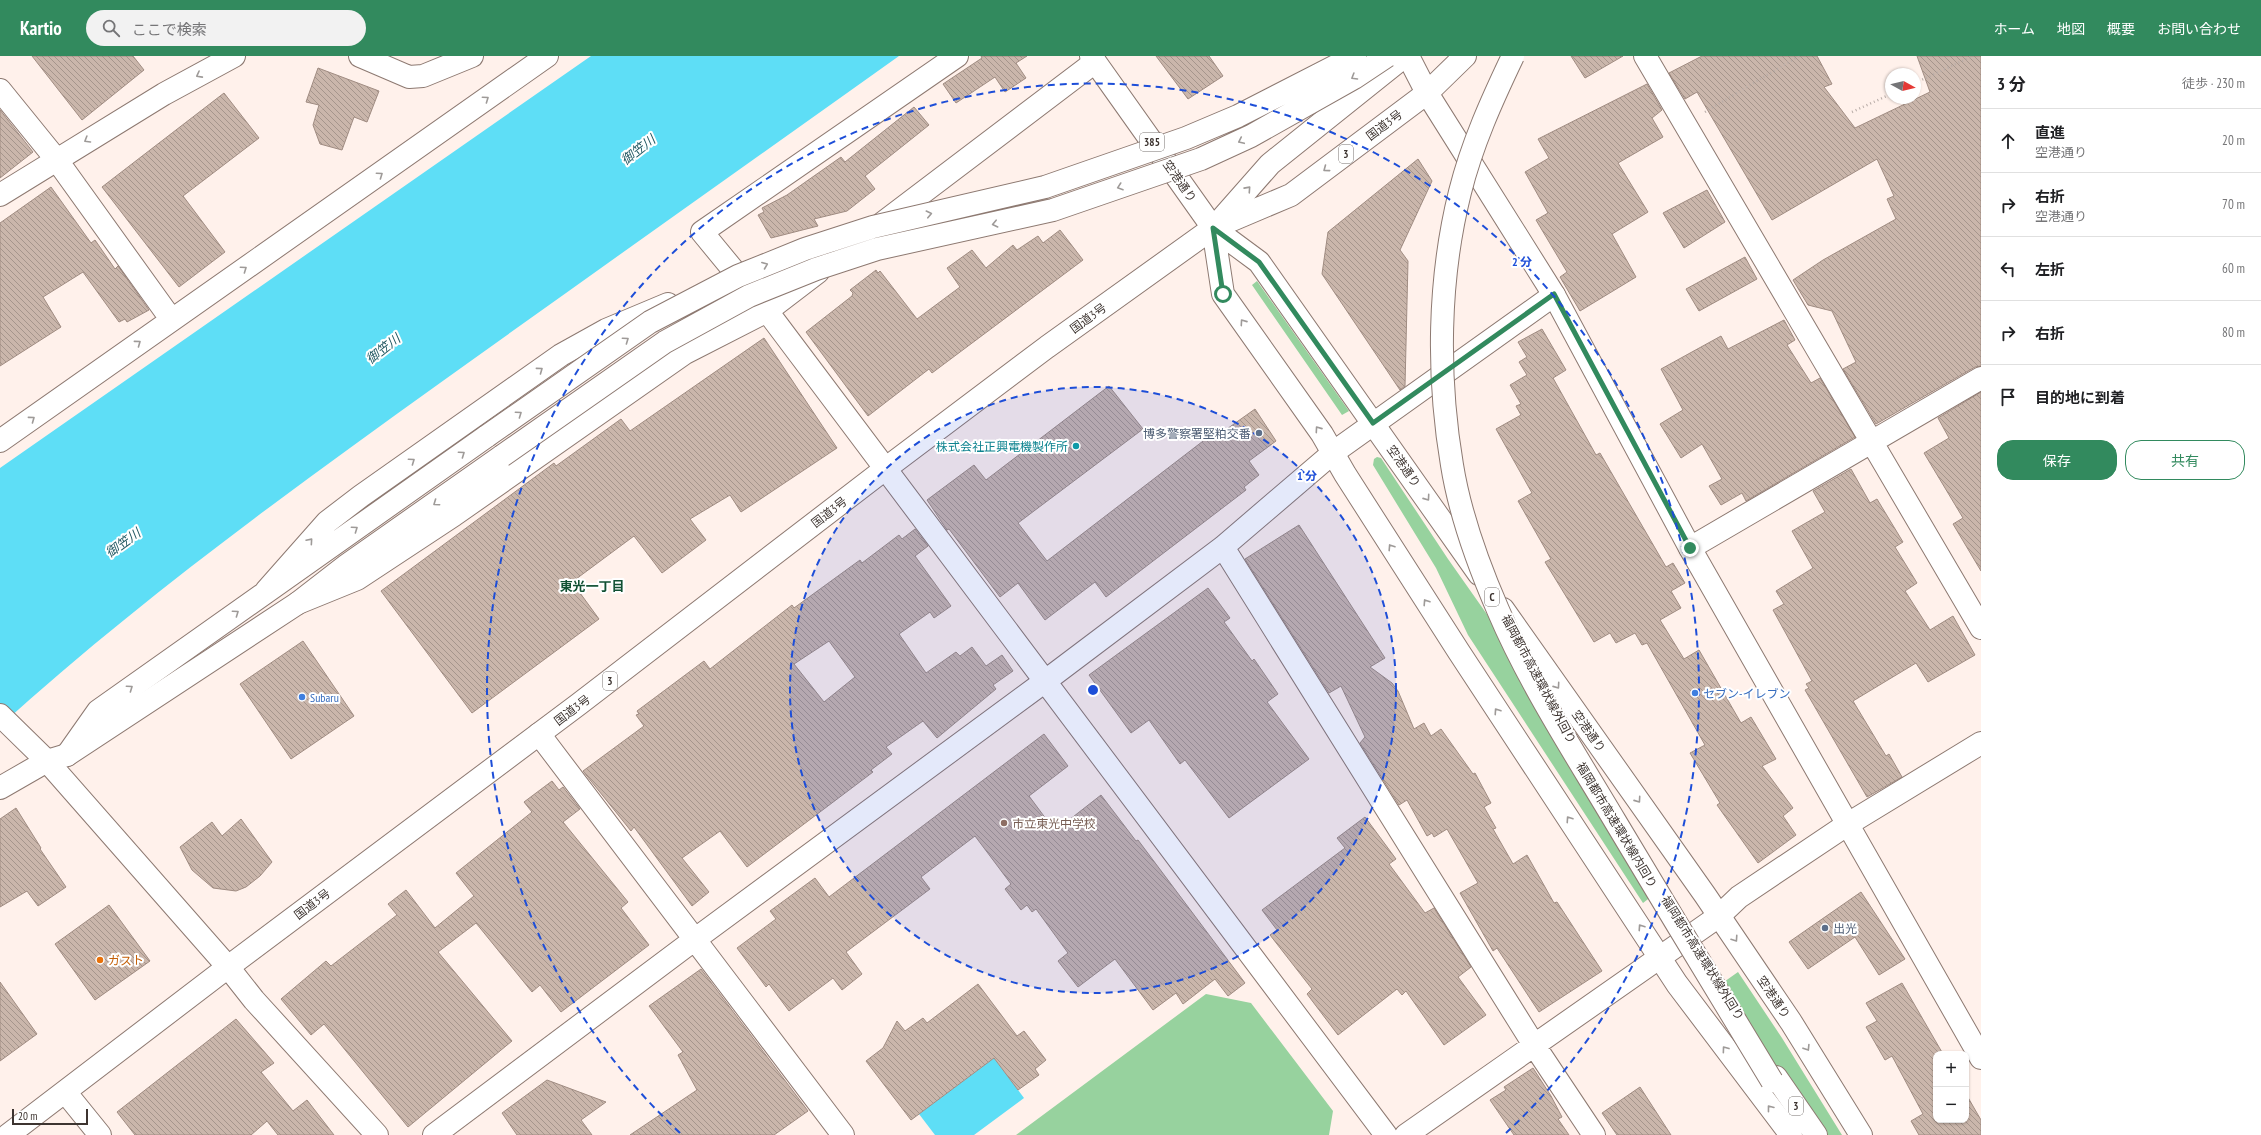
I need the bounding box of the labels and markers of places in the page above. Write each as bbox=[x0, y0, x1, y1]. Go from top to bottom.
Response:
place label: 博多警察署堅粕交番 bbox=[1143, 426, 1251, 441]
marker: 博多警察署堅粕交番 bbox=[1254, 428, 1264, 438]
place label: 株式会社正興電機製作所 bbox=[936, 439, 1068, 454]
marker: 株式会社正興電機製作所 bbox=[1071, 441, 1081, 451]
centre of rings bbox=[1086, 683, 1100, 697]
place label: セブン-イレブン bbox=[1703, 686, 1791, 701]
marker: セブン-イレブン bbox=[1690, 688, 1700, 698]
place label: Subaru bbox=[310, 690, 339, 705]
marker: Subaru bbox=[297, 692, 307, 702]
place label: 市立東光中学校 bbox=[1012, 816, 1096, 831]
marker: 市立東光中学校 bbox=[999, 818, 1009, 828]
place label: 出光 bbox=[1833, 921, 1857, 936]
marker: 出光 bbox=[1820, 923, 1830, 933]
place label: ガスト bbox=[108, 953, 144, 968]
marker: ガスト bbox=[95, 955, 105, 965]

